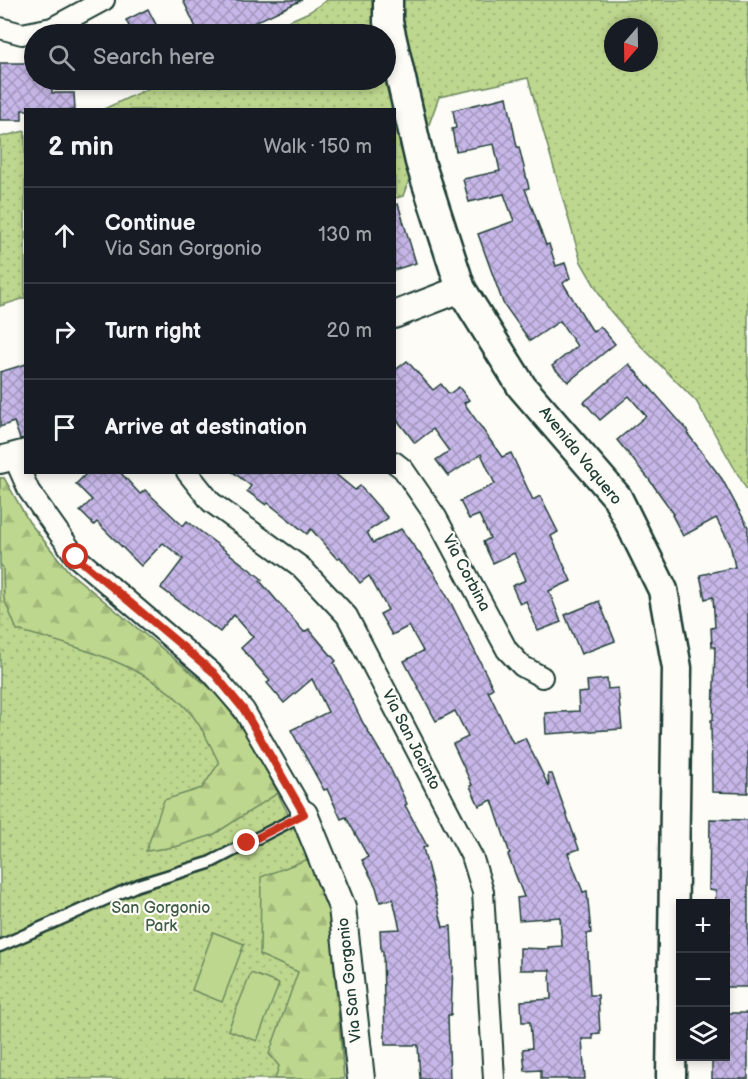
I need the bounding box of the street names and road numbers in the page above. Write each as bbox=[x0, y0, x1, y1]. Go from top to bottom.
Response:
street label: Avenida Vaquero bbox=[534, 403, 626, 509]
street label: Via Corbina bbox=[438, 531, 494, 615]
street label: Via San Jacinto bbox=[378, 687, 444, 793]
street label: Via San Gorgonio bbox=[334, 917, 366, 1043]

